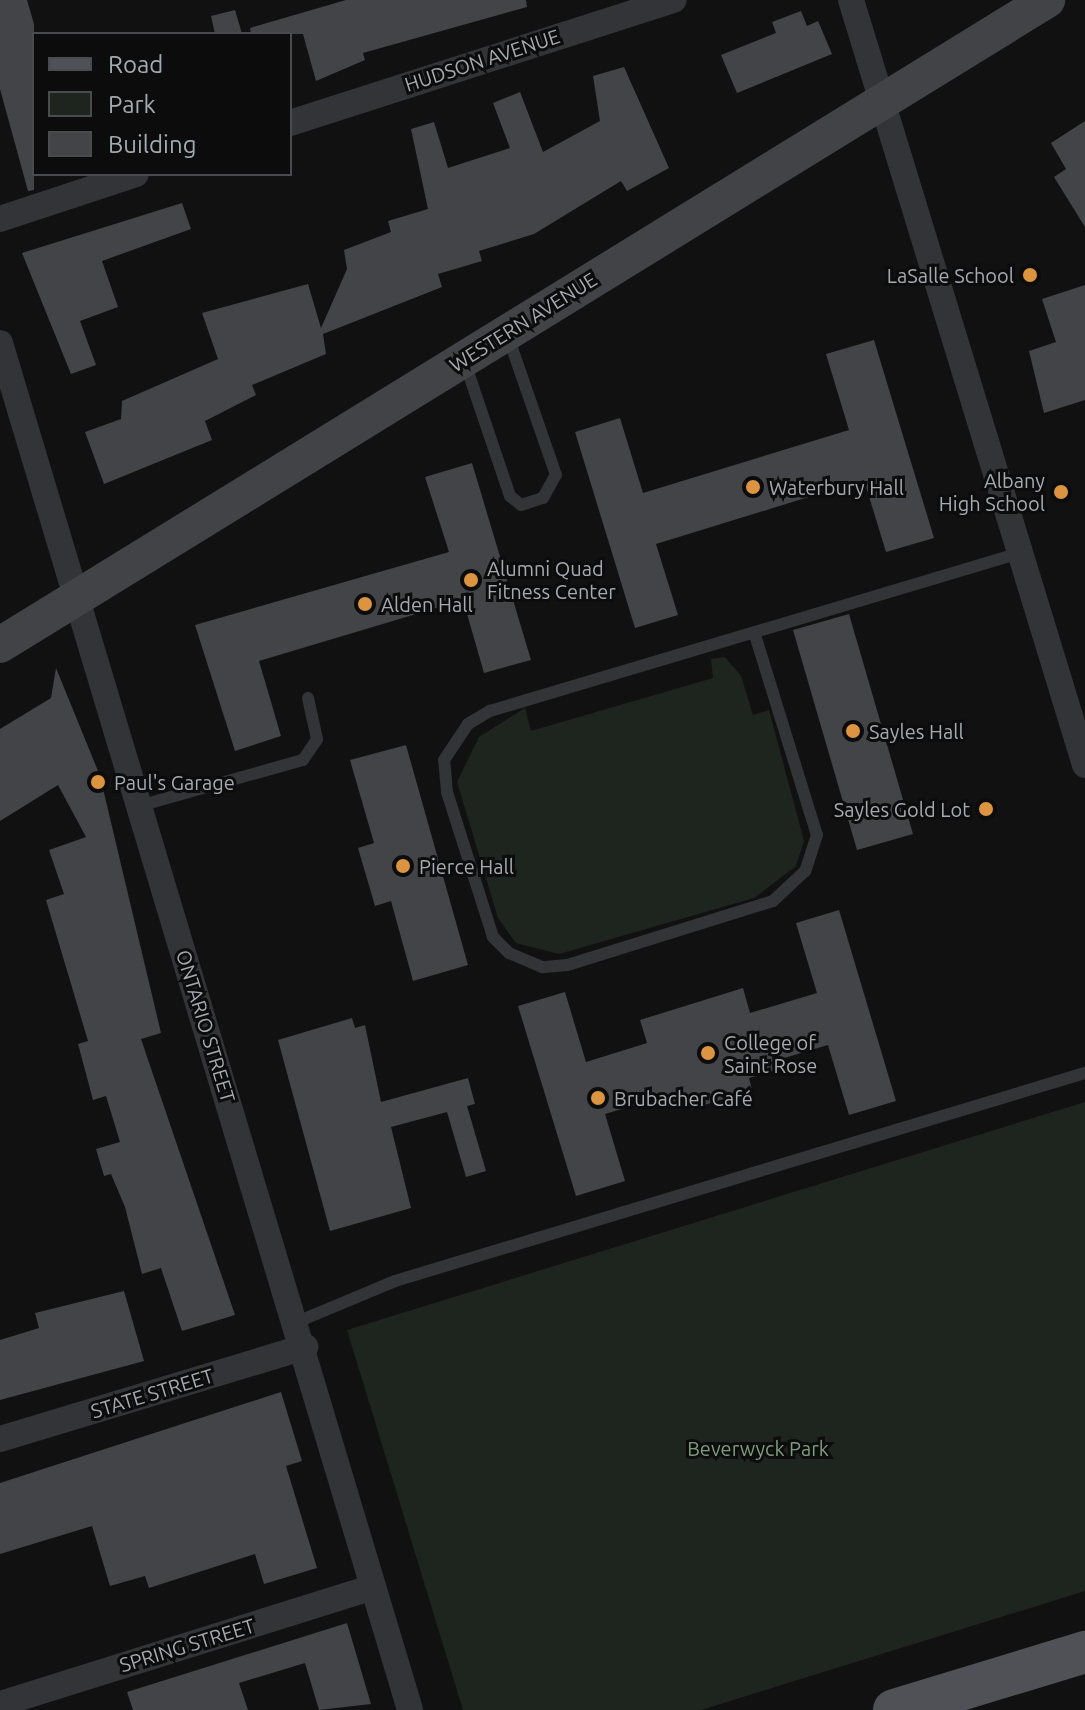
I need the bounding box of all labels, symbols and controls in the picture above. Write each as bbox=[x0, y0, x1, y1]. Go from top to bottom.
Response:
street label: HUDSON AVENUE bbox=[401, 24, 563, 96]
legend bbox=[32, 32, 292, 176]
text: Road bbox=[108, 51, 163, 78]
text: Park bbox=[108, 91, 156, 118]
text: Building bbox=[108, 131, 196, 158]
place label: LaSalle School bbox=[887, 263, 1014, 287]
marker: LaSalle School bbox=[1021, 266, 1039, 284]
street label: WESTERN AVENUE bbox=[445, 267, 601, 377]
place label: Albany High School bbox=[939, 468, 1045, 515]
place label: Waterbury Hall bbox=[769, 475, 904, 499]
marker: Waterbury Hall bbox=[744, 478, 762, 496]
marker: Albany High School bbox=[1052, 483, 1070, 501]
place label: Alumni Quad Fitness Center bbox=[487, 556, 616, 603]
marker: Alumni Quad Fitness Center bbox=[462, 571, 480, 589]
place label: Alden Hall bbox=[381, 592, 473, 616]
marker: Alden Hall bbox=[356, 595, 374, 613]
place label: Sayles Hall bbox=[869, 719, 964, 743]
marker: Sayles Hall bbox=[844, 722, 862, 740]
place label: Paul's Garage bbox=[114, 770, 235, 794]
marker: Paul's Garage bbox=[89, 773, 107, 791]
place label: Sayles Gold Lot bbox=[834, 797, 970, 821]
marker: Sayles Gold Lot bbox=[977, 800, 995, 818]
place label: Pierce Hall bbox=[419, 854, 514, 878]
marker: Pierce Hall bbox=[394, 857, 412, 875]
street label: ONTARIO STREET bbox=[171, 947, 241, 1105]
place label: College of Saint Rose bbox=[724, 1030, 817, 1077]
marker: College of Saint Rose bbox=[699, 1044, 717, 1062]
place label: Brubacher Café bbox=[614, 1086, 753, 1110]
marker: Brubacher Café bbox=[589, 1089, 607, 1107]
street label: STATE STREET bbox=[88, 1363, 216, 1423]
park label: Beverwyck Park bbox=[687, 1436, 829, 1460]
street label: SPRING STREET bbox=[117, 1613, 257, 1677]

